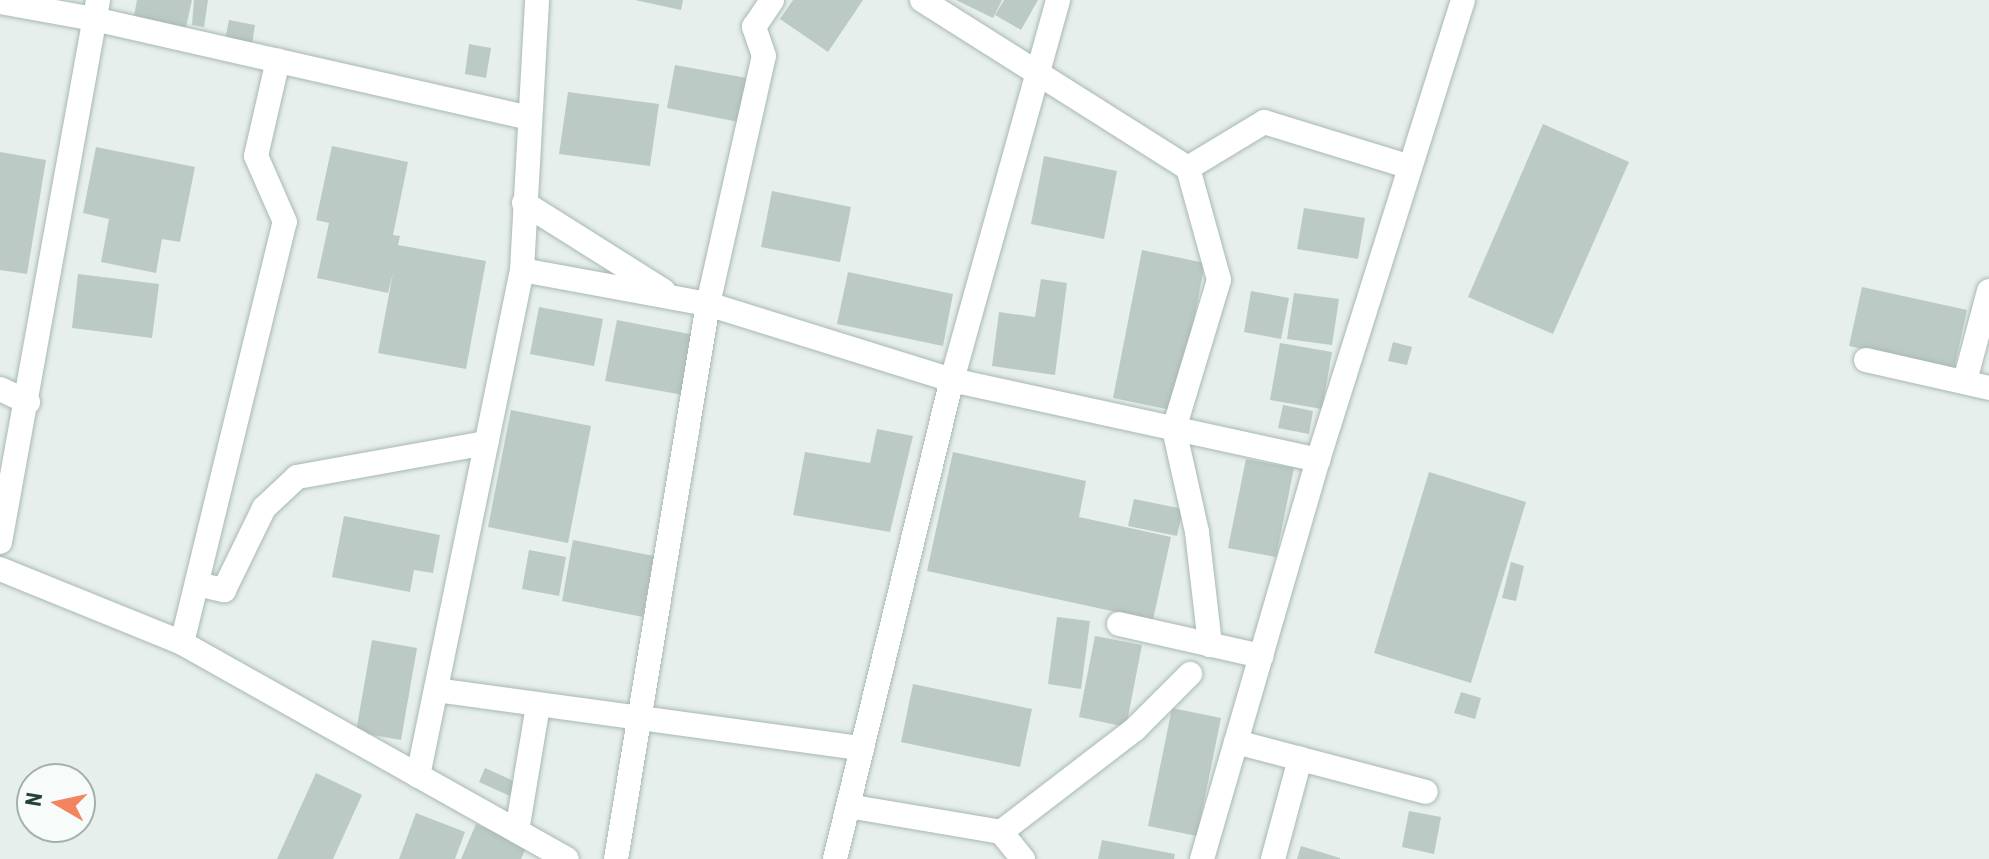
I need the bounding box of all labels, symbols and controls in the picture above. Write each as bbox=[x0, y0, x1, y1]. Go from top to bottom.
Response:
north arrow bbox=[16, 763, 96, 843]
text: N bbox=[20, 791, 47, 808]

